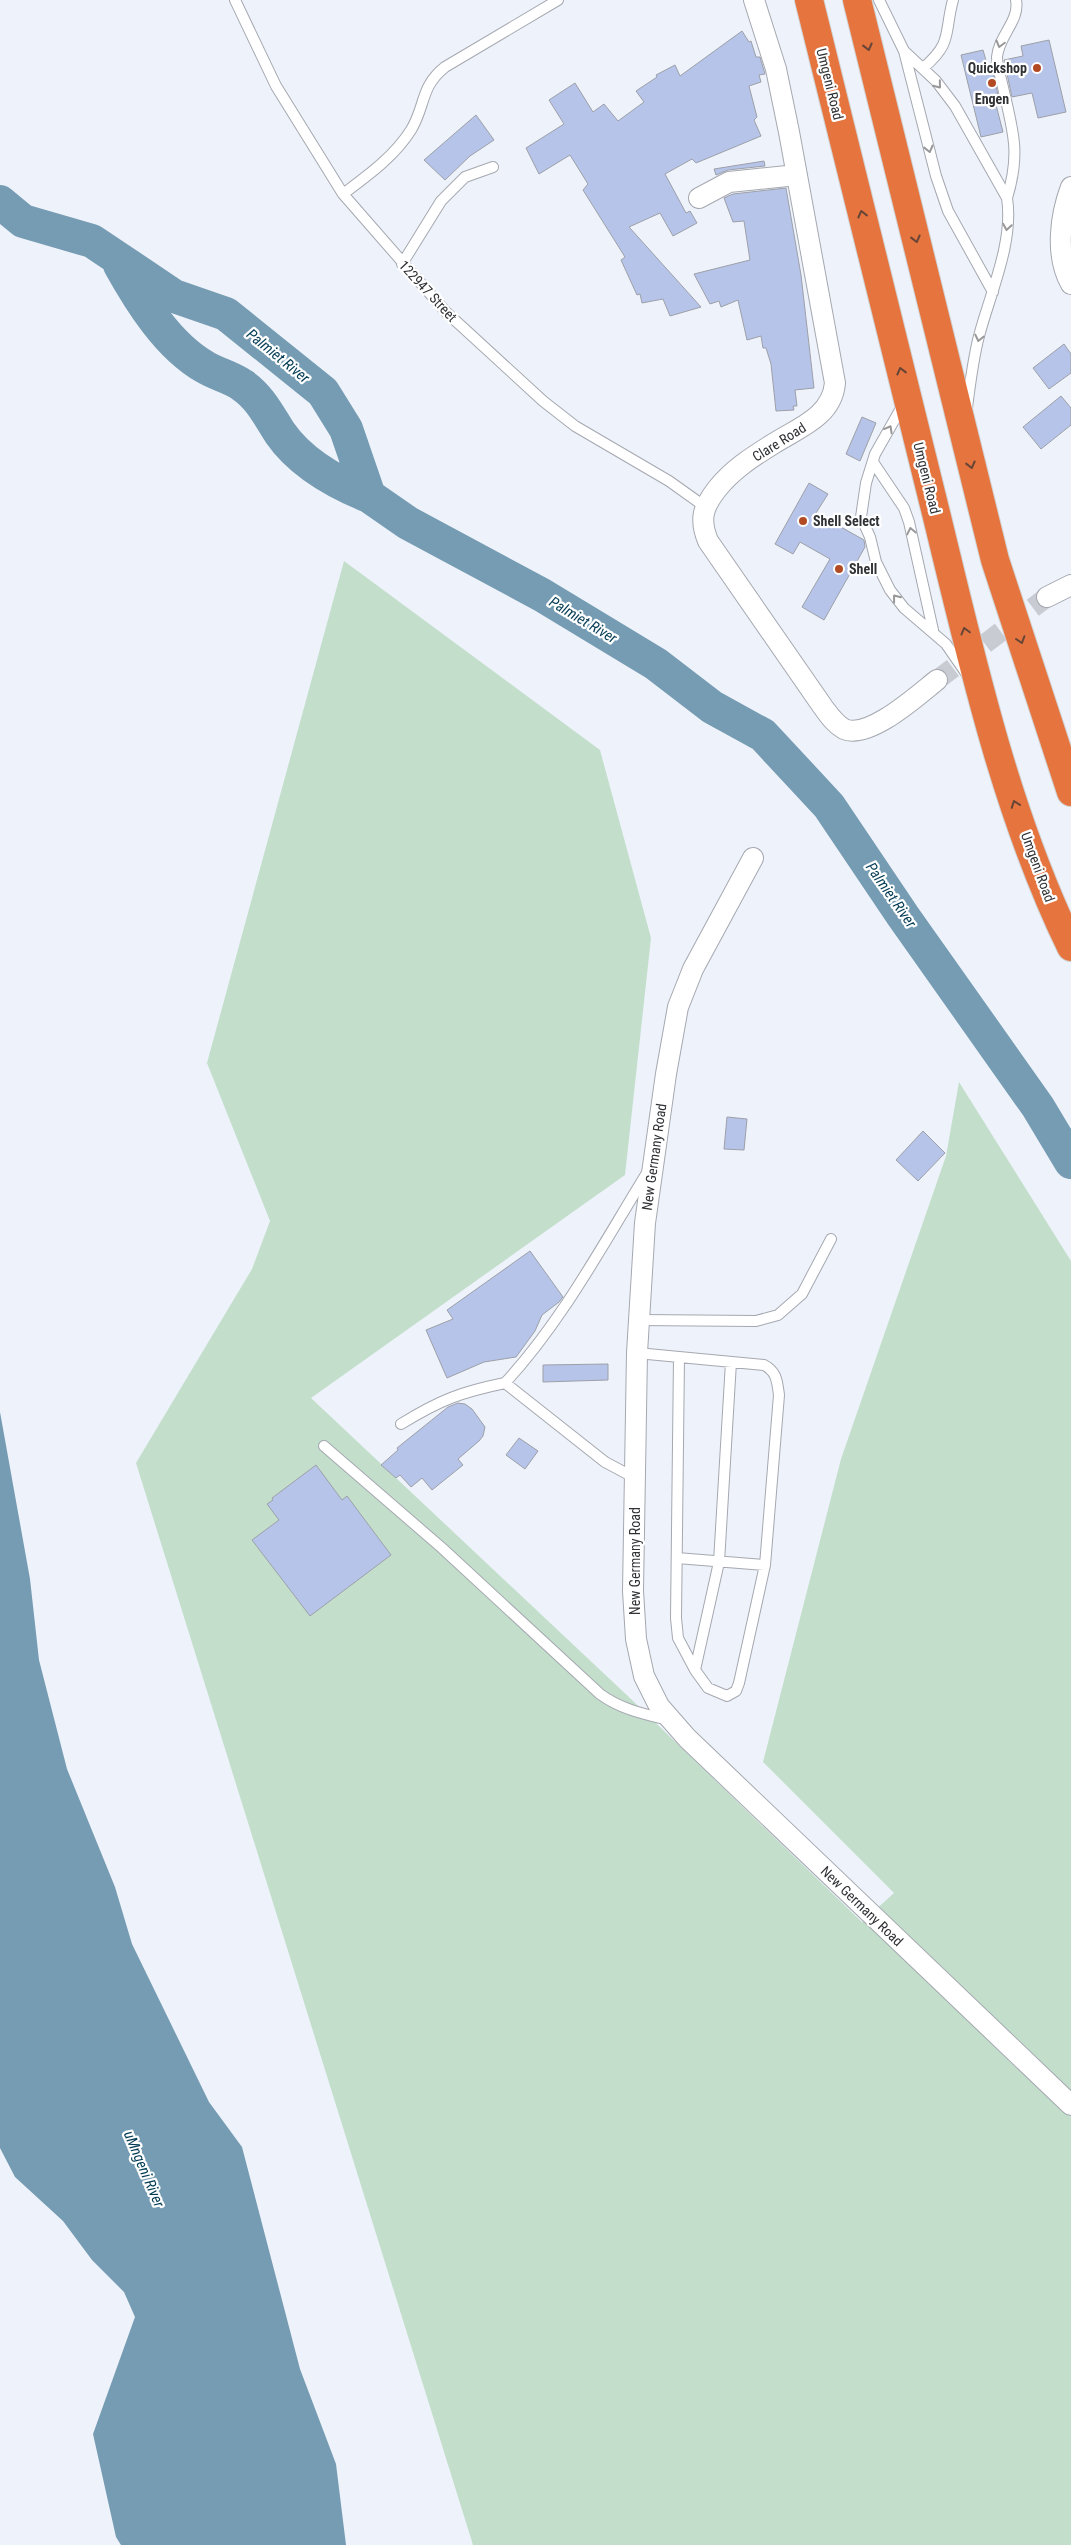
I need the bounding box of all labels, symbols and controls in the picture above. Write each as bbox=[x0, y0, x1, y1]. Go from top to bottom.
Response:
one-way arrow bbox=[996, 40, 1006, 48]
one-way arrow bbox=[862, 43, 873, 52]
street label: Umgeni Road bbox=[813, 47, 847, 121]
place label: Quickshop bbox=[968, 60, 1027, 76]
marker: Quickshop bbox=[1031, 62, 1043, 74]
marker: Engen bbox=[986, 77, 998, 89]
one-way arrow bbox=[933, 79, 942, 88]
place label: Engen bbox=[975, 91, 1009, 107]
one-way arrow bbox=[923, 144, 934, 153]
one-way arrow bbox=[857, 210, 867, 218]
one-way arrow bbox=[1002, 223, 1012, 232]
one-way arrow bbox=[910, 235, 920, 243]
street label: 122947 Street bbox=[396, 257, 460, 325]
water label: Palmiet River bbox=[243, 325, 313, 387]
one-way arrow bbox=[974, 334, 985, 343]
one-way arrow bbox=[896, 368, 906, 376]
street label: Clare Road bbox=[749, 419, 809, 465]
one-way arrow bbox=[882, 426, 892, 435]
street label: Umgeni Road bbox=[910, 441, 944, 515]
one-way arrow bbox=[965, 460, 976, 469]
place label: Shell Select bbox=[813, 513, 880, 529]
marker: Shell Select bbox=[797, 515, 809, 527]
one-way arrow bbox=[906, 527, 917, 536]
place label: Shell bbox=[849, 561, 877, 577]
marker: Shell bbox=[833, 563, 845, 575]
water label: Palmiet River bbox=[546, 593, 621, 647]
one-way arrow bbox=[894, 595, 902, 604]
one-way arrow bbox=[960, 627, 971, 636]
one-way arrow bbox=[1015, 635, 1025, 643]
one-way arrow bbox=[1011, 800, 1021, 809]
street label: Umgeni Road bbox=[1018, 830, 1058, 904]
water label: Palmiet River bbox=[862, 859, 920, 932]
street label: New Germany Road bbox=[639, 1102, 669, 1212]
street label: New Germany Road bbox=[627, 1507, 643, 1615]
street label: New Germany Road bbox=[818, 1863, 906, 1949]
water label: uMngeni River bbox=[120, 2128, 168, 2210]

